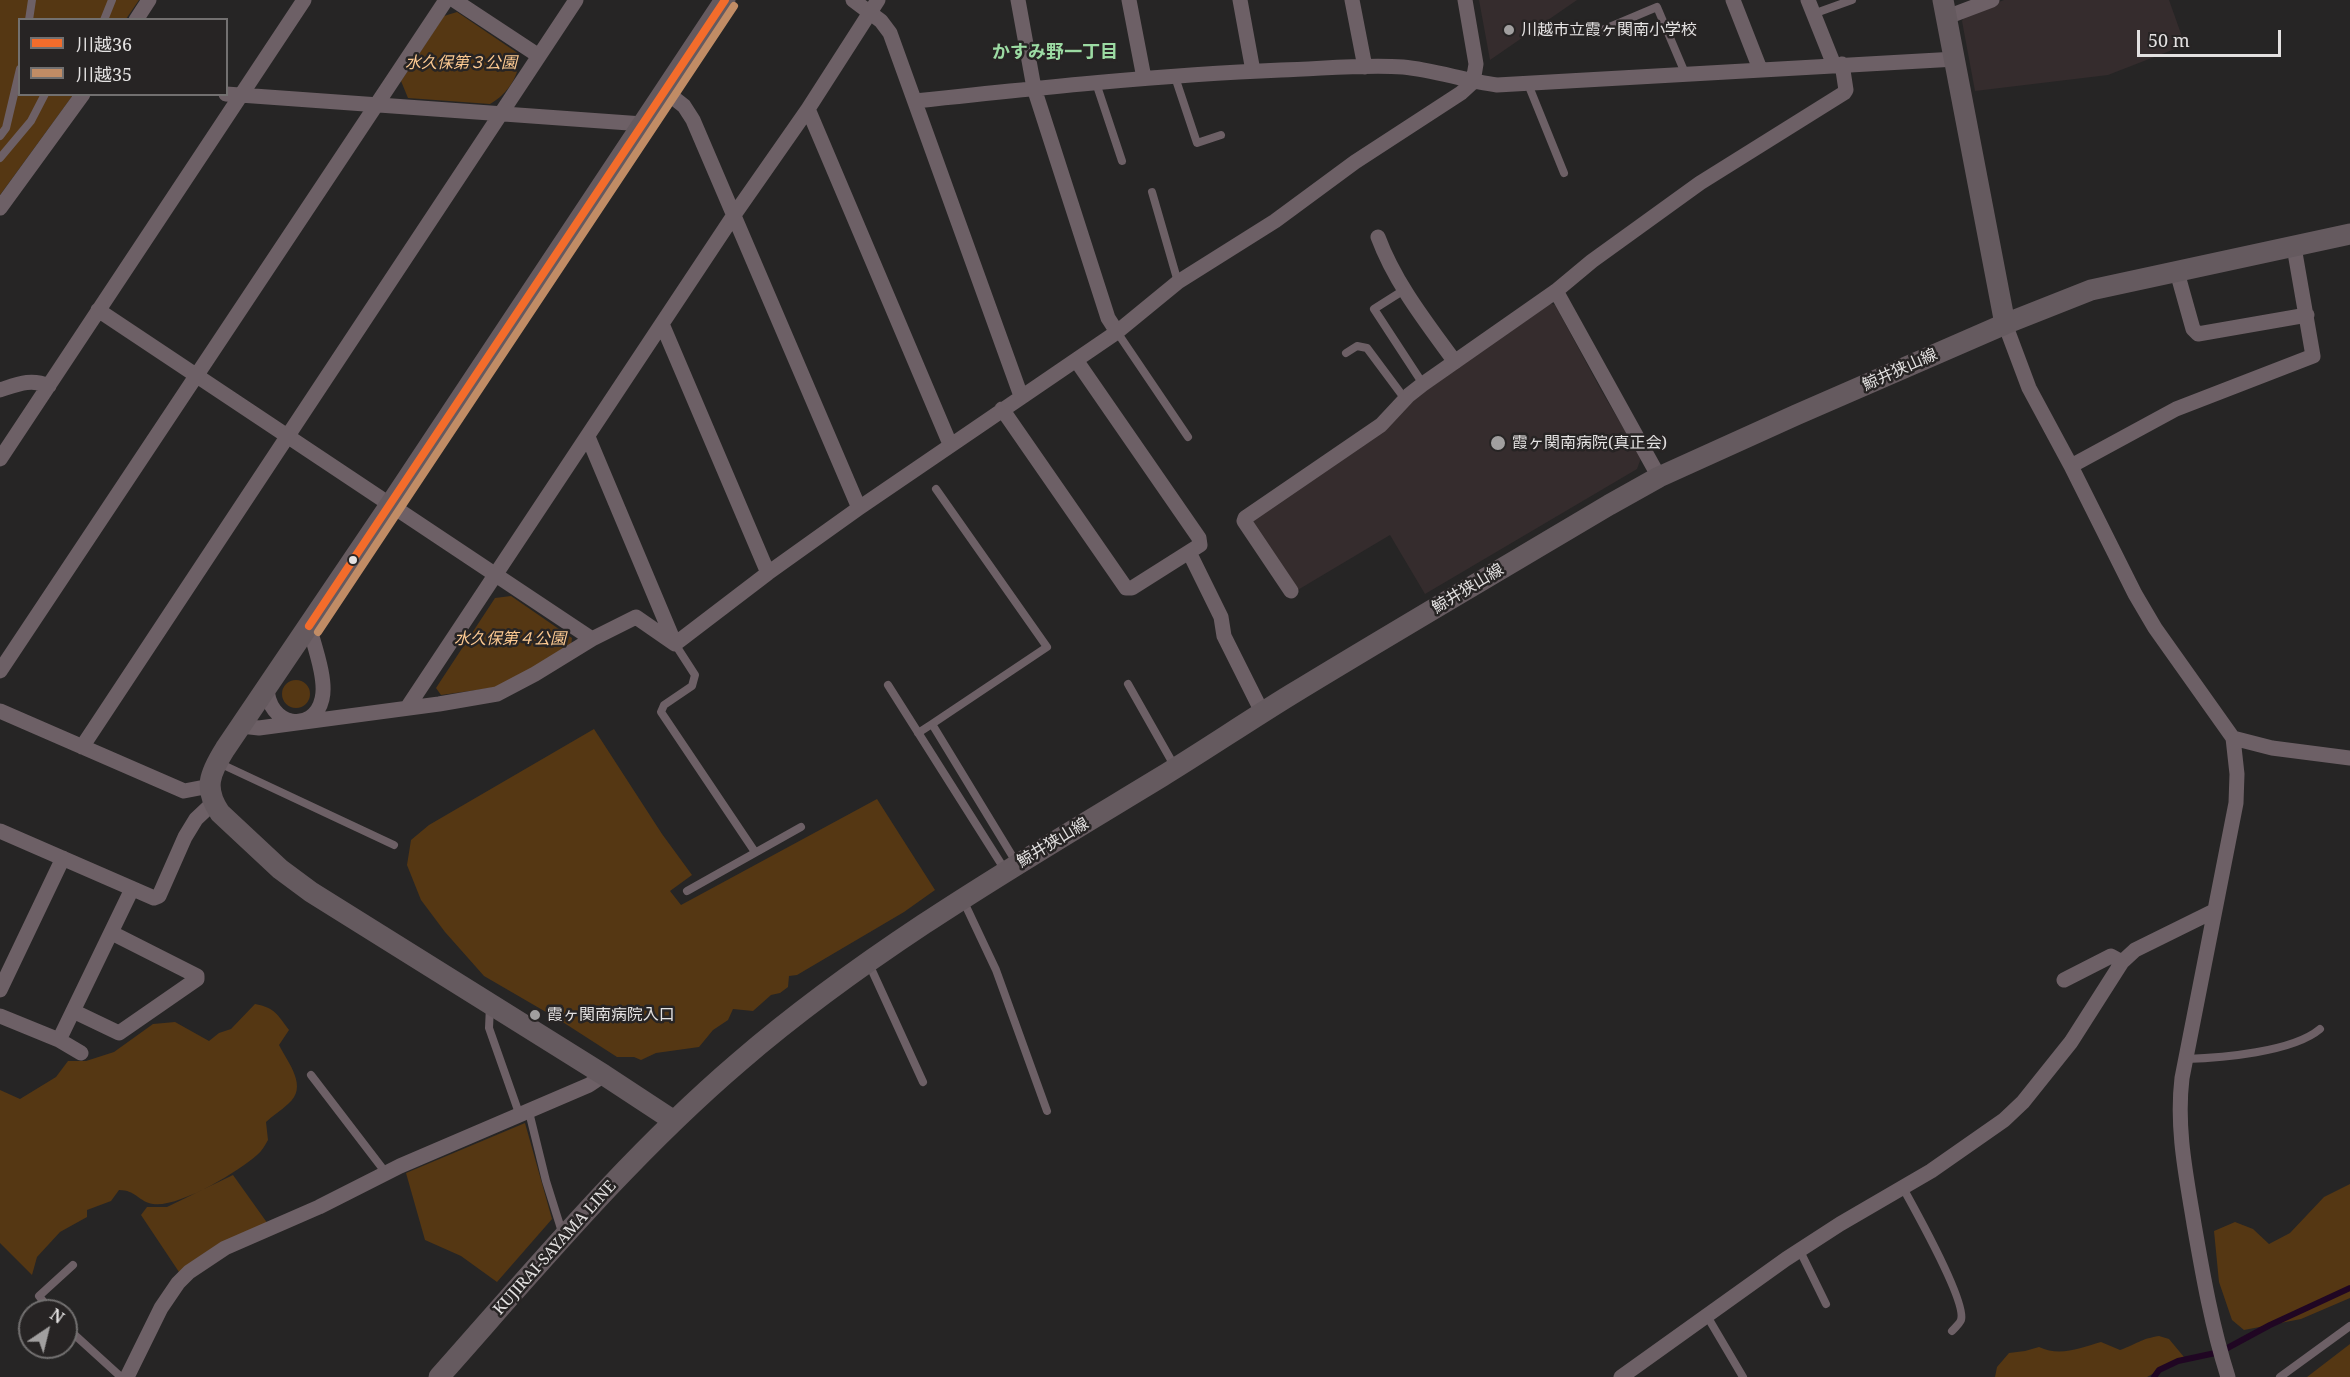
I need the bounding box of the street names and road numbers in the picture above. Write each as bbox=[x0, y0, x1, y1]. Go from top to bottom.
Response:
street label: 鯨井狭山線 bbox=[1860, 345, 1940, 395]
street label: 鯨井狭山線 bbox=[1429, 560, 1507, 618]
street label: 鯨井狭山線 bbox=[1014, 814, 1092, 872]
street label: KUJIRAI-SAYAMA LINE bbox=[490, 1177, 620, 1319]

